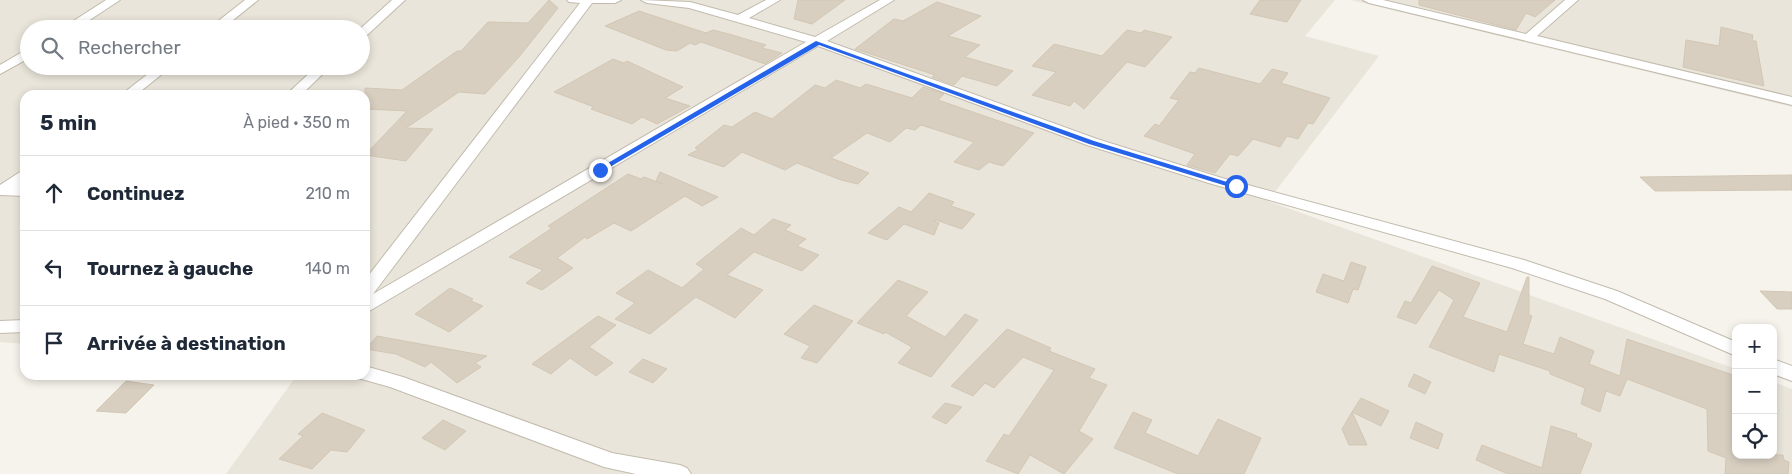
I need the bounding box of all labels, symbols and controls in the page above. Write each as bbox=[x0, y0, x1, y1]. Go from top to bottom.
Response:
search box bbox=[20, 20, 370, 75]
icon: search bbox=[38, 34, 66, 62]
text: Rechercher bbox=[78, 36, 181, 59]
text: 5 min bbox=[40, 110, 97, 135]
text: À pied · 350 m bbox=[243, 113, 350, 132]
route end bbox=[589, 159, 612, 182]
route start bbox=[1225, 175, 1248, 198]
icon: ahead bbox=[40, 179, 68, 207]
text: Continuez bbox=[87, 182, 185, 205]
text: 210 m bbox=[305, 184, 350, 203]
icon: left bbox=[40, 254, 68, 282]
text: Tournez à gauche bbox=[87, 257, 253, 280]
text: 140 m bbox=[305, 259, 350, 278]
map controls bbox=[1732, 324, 1777, 459]
button: + bbox=[1732, 324, 1777, 369]
icon: arrive bbox=[40, 329, 68, 357]
text: Arrivée à destination bbox=[87, 332, 286, 355]
button: − bbox=[1732, 369, 1777, 414]
button: locate bbox=[1732, 414, 1777, 459]

